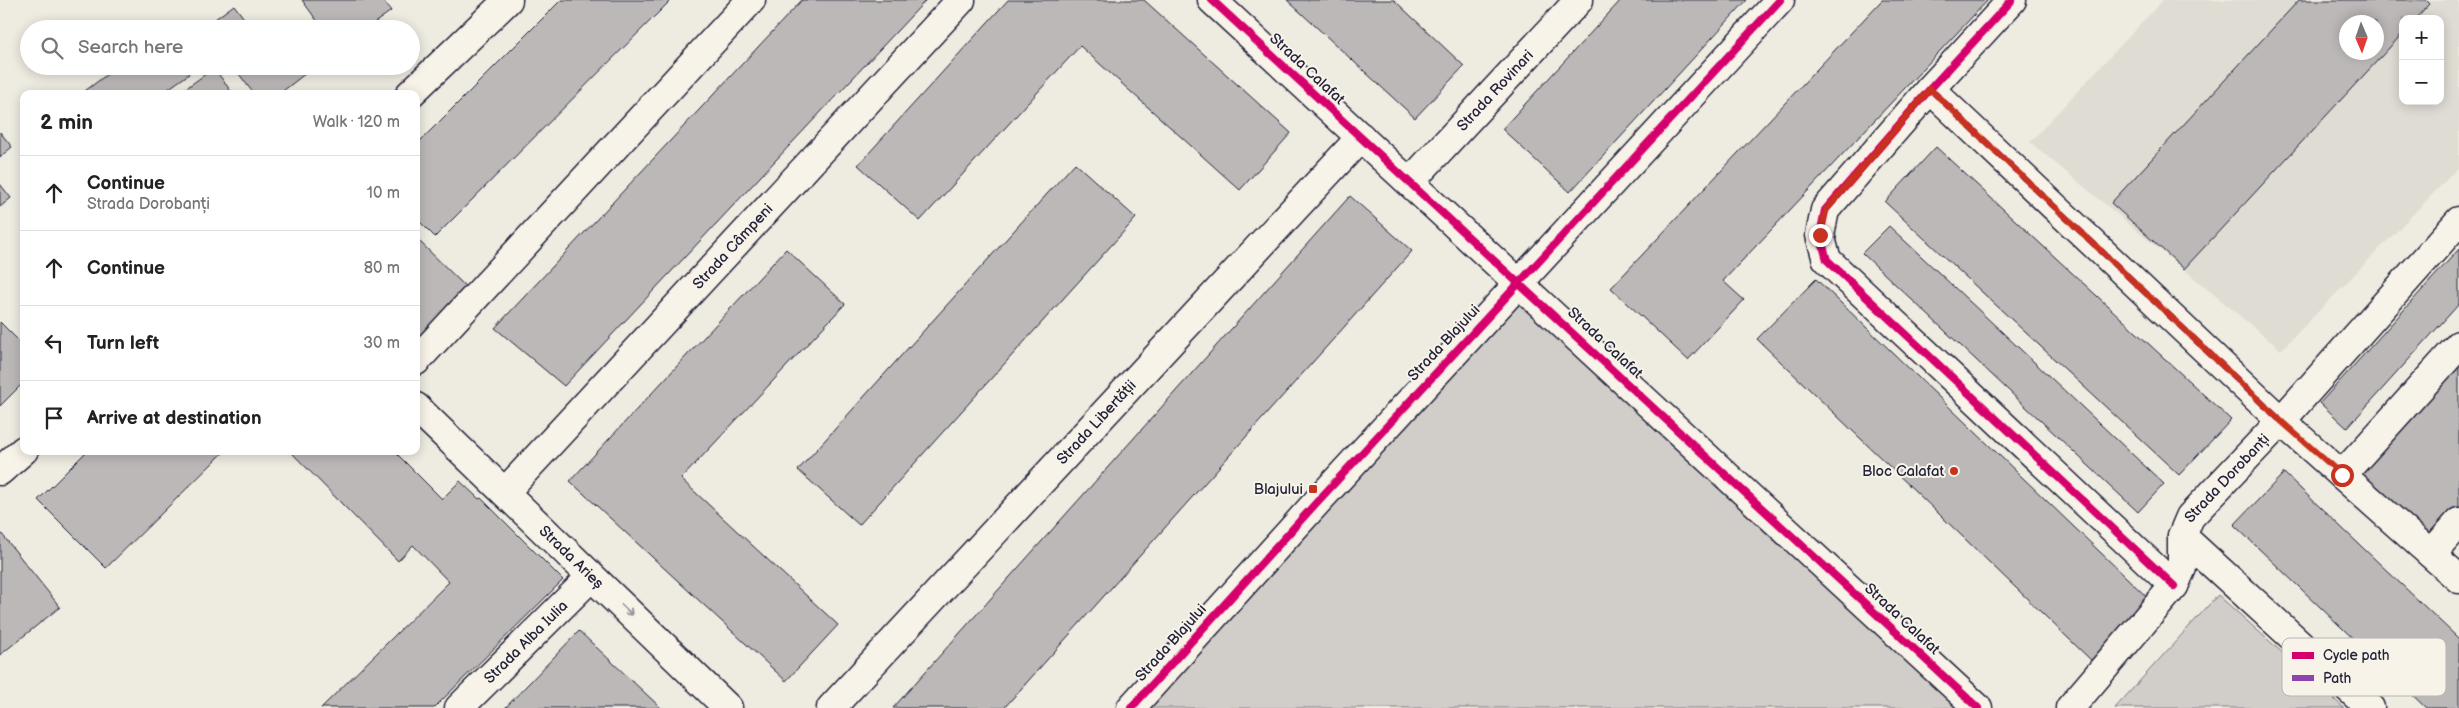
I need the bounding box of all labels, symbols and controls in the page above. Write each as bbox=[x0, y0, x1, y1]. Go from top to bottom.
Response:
north arrow bbox=[2339, 15, 2384, 60]
map controls bbox=[2399, 15, 2444, 105]
button: + bbox=[2399, 15, 2444, 60]
search box bbox=[20, 20, 420, 75]
street label: Strada Calafat bbox=[1265, 29, 1349, 109]
icon: search bbox=[38, 34, 66, 62]
text: Search here bbox=[78, 36, 183, 59]
street label: Strada Rovinari bbox=[1453, 46, 1537, 135]
button: − bbox=[2399, 60, 2444, 105]
text: 2 min bbox=[40, 110, 93, 135]
text: Walk · 120 m bbox=[313, 113, 400, 132]
text: Continue bbox=[87, 172, 165, 195]
icon: ahead bbox=[40, 179, 68, 207]
text: 10 m bbox=[367, 184, 400, 203]
text: Strada Dorobanți bbox=[87, 195, 210, 214]
street label: Strada Câmpeni bbox=[688, 200, 777, 293]
route end bbox=[1809, 224, 1832, 247]
icon: ahead bbox=[40, 254, 68, 282]
text: Continue bbox=[87, 257, 165, 280]
text: 80 m bbox=[364, 259, 400, 278]
street label: Strada Blajului bbox=[1404, 301, 1484, 385]
street label: Strada Calafat bbox=[1563, 303, 1647, 383]
icon: left bbox=[40, 329, 68, 357]
text: Turn left bbox=[87, 332, 159, 355]
text: 30 m bbox=[363, 334, 400, 353]
street label: Strada Libertății bbox=[1052, 376, 1140, 468]
icon: arrive bbox=[40, 404, 68, 432]
text: Arrive at destination bbox=[87, 407, 262, 430]
street label: Strada Dorobanți bbox=[2180, 430, 2273, 527]
place label: Bloc Calafat bbox=[1862, 462, 1944, 481]
route start bbox=[2331, 464, 2354, 487]
marker: Bloc Calafat bbox=[1948, 465, 1960, 477]
place label: Blajului bbox=[1254, 480, 1303, 499]
marker: Blajului bbox=[1307, 483, 1319, 495]
street label: Strada Arieș bbox=[535, 521, 608, 593]
street label: Strada Calafat bbox=[1860, 579, 1944, 659]
street label: Strada Alba Iulia bbox=[480, 596, 572, 687]
street label: Strada Blajului bbox=[1131, 600, 1211, 686]
one-way arrow bbox=[620, 604, 632, 616]
legend bbox=[2282, 638, 2446, 696]
text: Cycle path bbox=[2323, 647, 2390, 664]
text: Path bbox=[2323, 670, 2351, 687]

